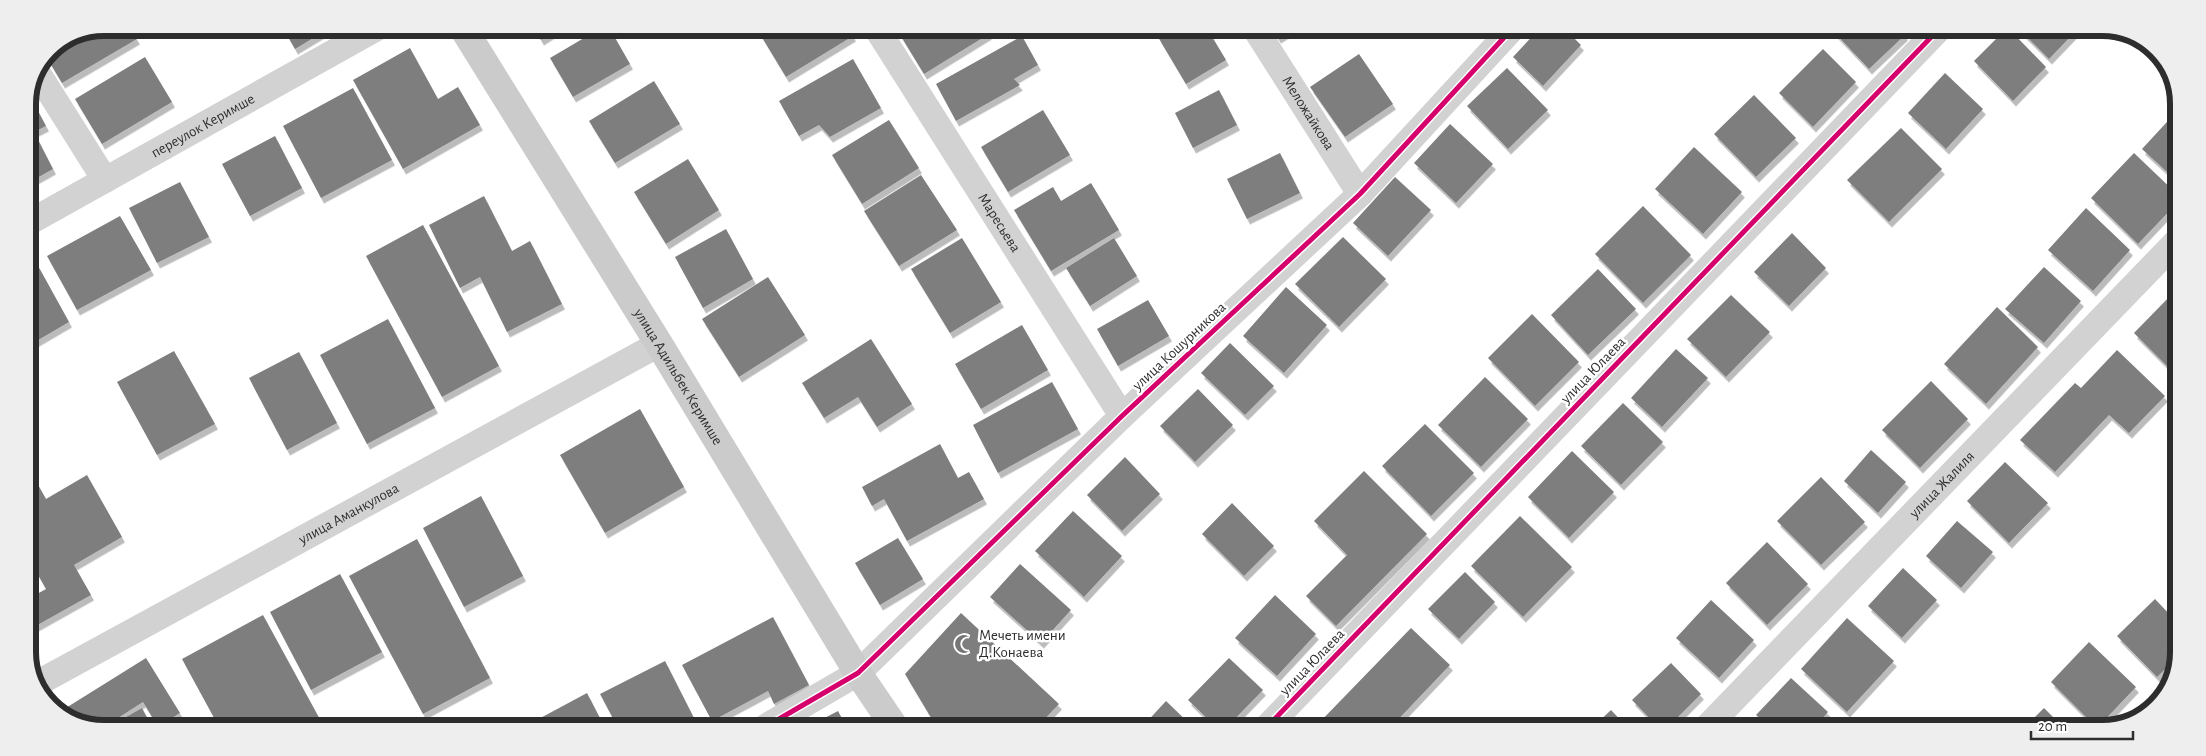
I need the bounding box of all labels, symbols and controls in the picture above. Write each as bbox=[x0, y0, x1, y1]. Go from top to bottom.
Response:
street label: Меложайкова bbox=[1279, 73, 1337, 153]
street label: переулок Керимше bbox=[149, 91, 257, 161]
street label: Маресьева bbox=[975, 191, 1023, 255]
street label: улица Кошурникова bbox=[1129, 299, 1229, 394]
street label: улица Адильбек Керимше bbox=[630, 305, 725, 448]
street label: улица Юлаева bbox=[1558, 334, 1629, 407]
street label: улица Жалиля bbox=[1906, 449, 1977, 522]
street label: улица Аманкулова bbox=[295, 480, 402, 548]
street label: улица Юлаева bbox=[1277, 626, 1348, 699]
place label: Мечеть имени Д.Конаева bbox=[979, 628, 1066, 660]
mosque icon: Мечеть имени Д.Конаева bbox=[953, 633, 975, 655]
scale bar bbox=[2031, 708, 2134, 740]
text: 20 m bbox=[2038, 719, 2067, 734]

